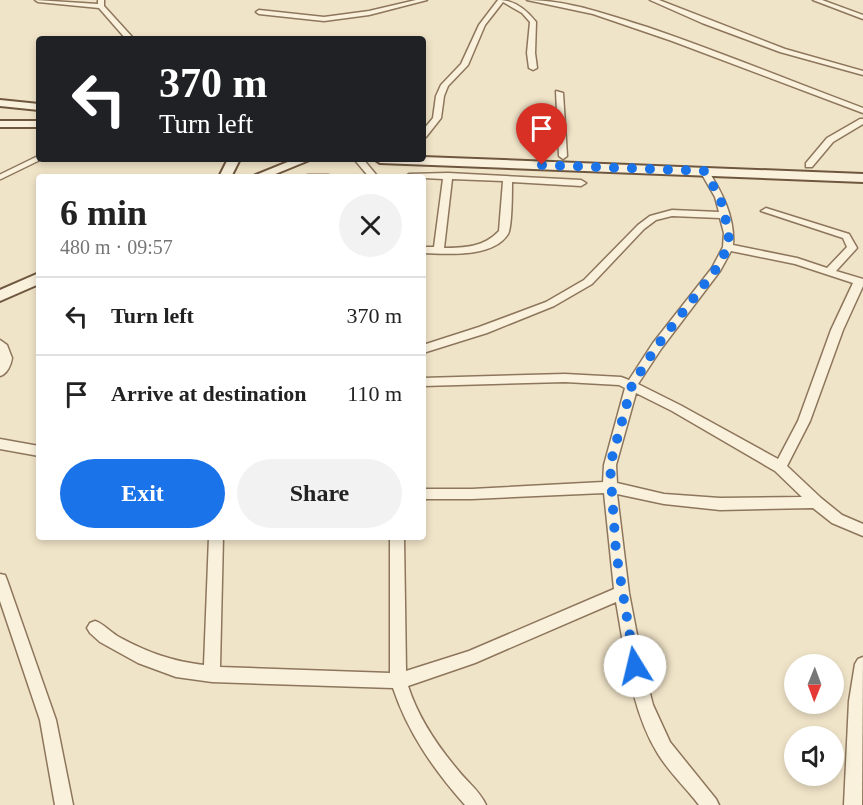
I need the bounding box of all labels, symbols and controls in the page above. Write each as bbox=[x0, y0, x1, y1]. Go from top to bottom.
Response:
icon: left bbox=[60, 60, 138, 138]
text: 370 m bbox=[159, 60, 268, 106]
pin bbox=[516, 103, 567, 165]
text: Turn left bbox=[159, 109, 253, 139]
icon: arrive bbox=[525, 112, 558, 145]
text: 6 min bbox=[60, 193, 147, 233]
button: close bbox=[339, 194, 402, 257]
text: 480 m · 09:57 bbox=[60, 236, 173, 258]
icon: left bbox=[60, 300, 93, 333]
text: Turn left bbox=[111, 303, 194, 328]
text: 370 m bbox=[346, 303, 402, 328]
icon: arrive bbox=[60, 378, 93, 411]
text: Arrive at destination bbox=[111, 381, 307, 406]
text: 110 m bbox=[347, 381, 402, 406]
button: Exit bbox=[60, 459, 225, 528]
button: Share bbox=[237, 459, 402, 528]
position arrow bbox=[603, 634, 667, 698]
north arrow bbox=[784, 654, 844, 714]
map controls bbox=[784, 654, 844, 786]
button: sound bbox=[784, 726, 844, 786]

